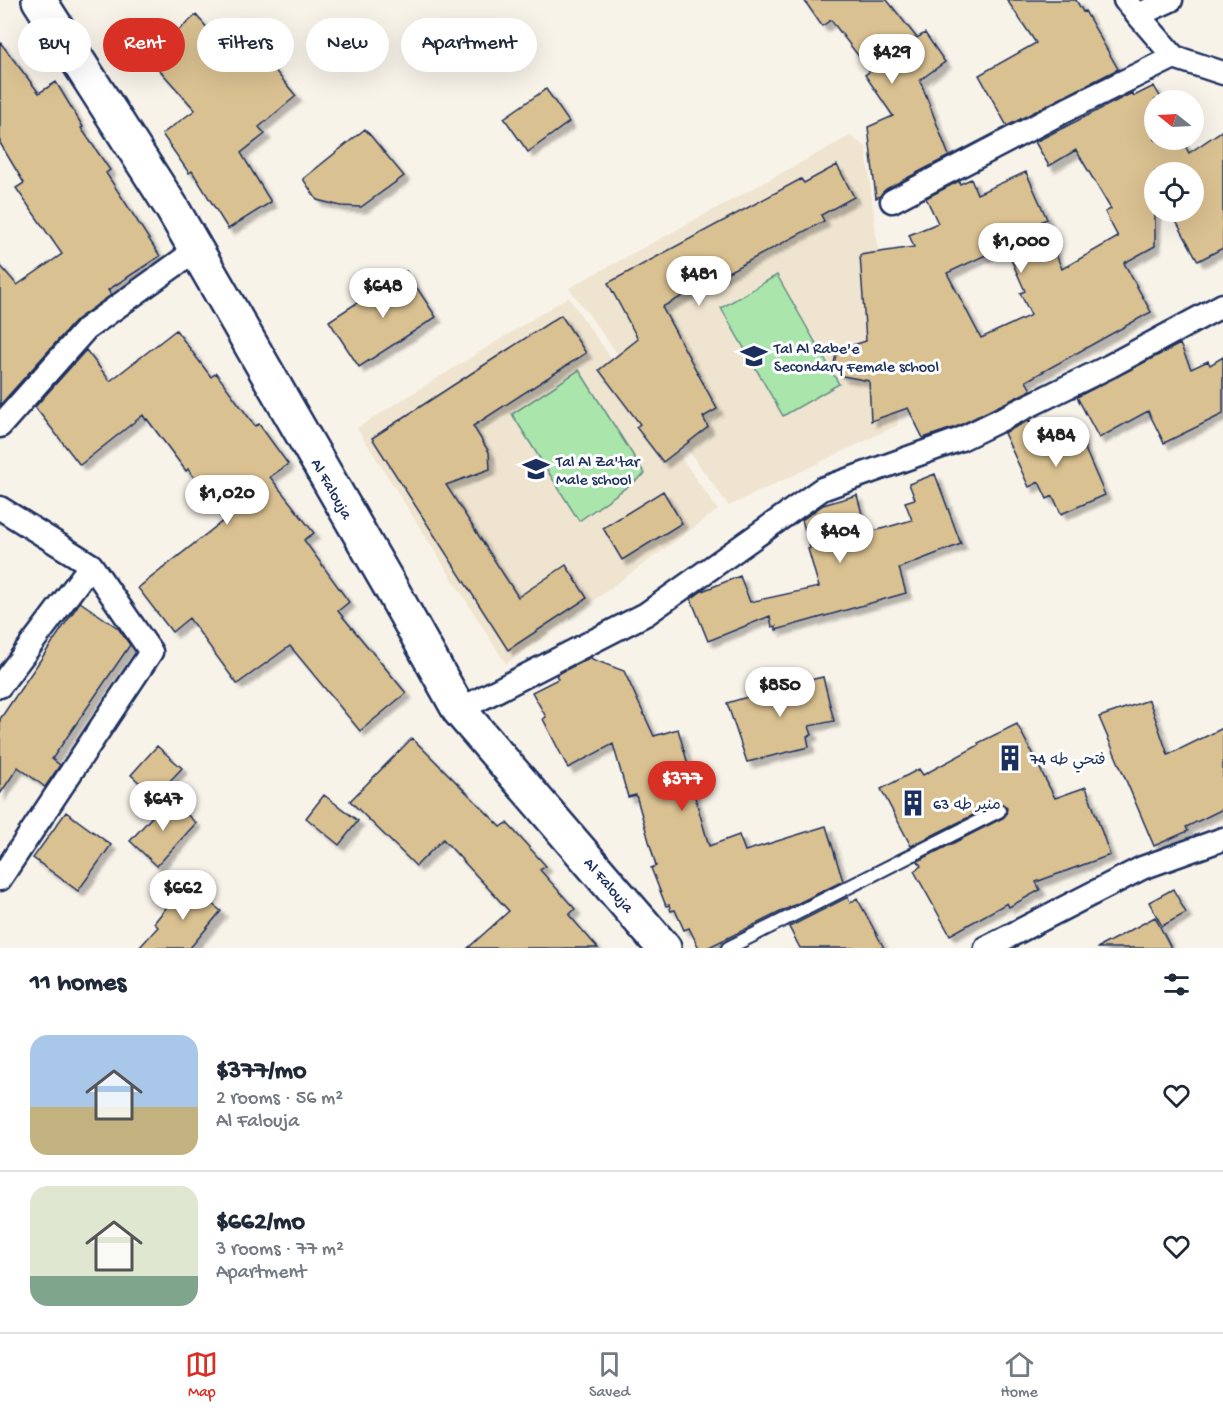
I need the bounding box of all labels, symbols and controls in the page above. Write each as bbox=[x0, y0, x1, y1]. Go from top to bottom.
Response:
chip: Buy bbox=[18, 18, 91, 72]
chip: Rent bbox=[103, 18, 185, 72]
chip: Filters bbox=[197, 18, 294, 72]
chip: New bbox=[306, 18, 389, 72]
chip: Apartment bbox=[401, 18, 537, 72]
pin: $429 bbox=[856, 34, 928, 85]
text: $429 bbox=[873, 42, 911, 65]
north arrow bbox=[1144, 90, 1204, 150]
map controls bbox=[1144, 90, 1204, 222]
button: locate bbox=[1144, 162, 1204, 222]
pin: $1,000 bbox=[972, 223, 1070, 274]
text: $1,000 bbox=[992, 231, 1050, 254]
pin: $481 bbox=[663, 256, 735, 307]
text: $481 bbox=[680, 264, 718, 287]
pin: $648 bbox=[347, 268, 419, 319]
text: $648 bbox=[363, 276, 403, 299]
school or university icon: Tal Al Rabe'e Secondary Female school bbox=[739, 341, 769, 371]
place label: Tal Al Rabe'e Secondary Female school bbox=[773, 341, 939, 378]
pin: $484 bbox=[1020, 417, 1092, 468]
text: $484 bbox=[1037, 425, 1075, 448]
school or university icon: Tal Al Za'tar Male school bbox=[521, 454, 551, 484]
place label: Tal Al Za'tar Male school bbox=[555, 454, 641, 491]
street label: Al Falouja bbox=[305, 456, 355, 524]
pin: $1,020 bbox=[178, 475, 276, 526]
text: $1,020 bbox=[199, 483, 255, 506]
pin: $404 bbox=[804, 513, 876, 564]
text: $404 bbox=[820, 521, 860, 544]
pin: $850 bbox=[744, 667, 816, 718]
text: $850 bbox=[759, 675, 801, 698]
building icon: فتحي طه 74 bbox=[995, 743, 1025, 773]
place label: فتحي طه 74 bbox=[1029, 752, 1106, 773]
pin: $377 bbox=[646, 761, 718, 812]
text: $377 bbox=[662, 769, 702, 792]
pin: $647 bbox=[127, 781, 199, 832]
building icon: منير طه 63 bbox=[898, 788, 928, 818]
text: $647 bbox=[144, 789, 182, 812]
place label: منير طه 63 bbox=[933, 797, 1001, 816]
street label: Al Falouja bbox=[578, 855, 637, 919]
pin: $662 bbox=[147, 870, 219, 921]
text: $662 bbox=[163, 878, 203, 901]
icon: filters bbox=[1160, 968, 1193, 1001]
text: 11 homes bbox=[30, 969, 126, 1000]
text: $377/mo bbox=[216, 1057, 306, 1088]
icon: home bbox=[78, 1059, 150, 1131]
icon: heart bbox=[1160, 1079, 1193, 1112]
text: 2 rooms · 56 m² bbox=[216, 1088, 343, 1111]
text: Al Falouja bbox=[216, 1111, 299, 1134]
text: $662/mo bbox=[216, 1208, 305, 1239]
icon: home bbox=[78, 1210, 150, 1282]
icon: heart bbox=[1160, 1230, 1193, 1263]
text: 3 rooms · 77 m² bbox=[216, 1239, 344, 1262]
text: Apartment bbox=[216, 1262, 306, 1285]
tab: Map bbox=[185, 1348, 218, 1403]
tab: Saved bbox=[589, 1348, 630, 1403]
tab: Home bbox=[1001, 1348, 1038, 1403]

